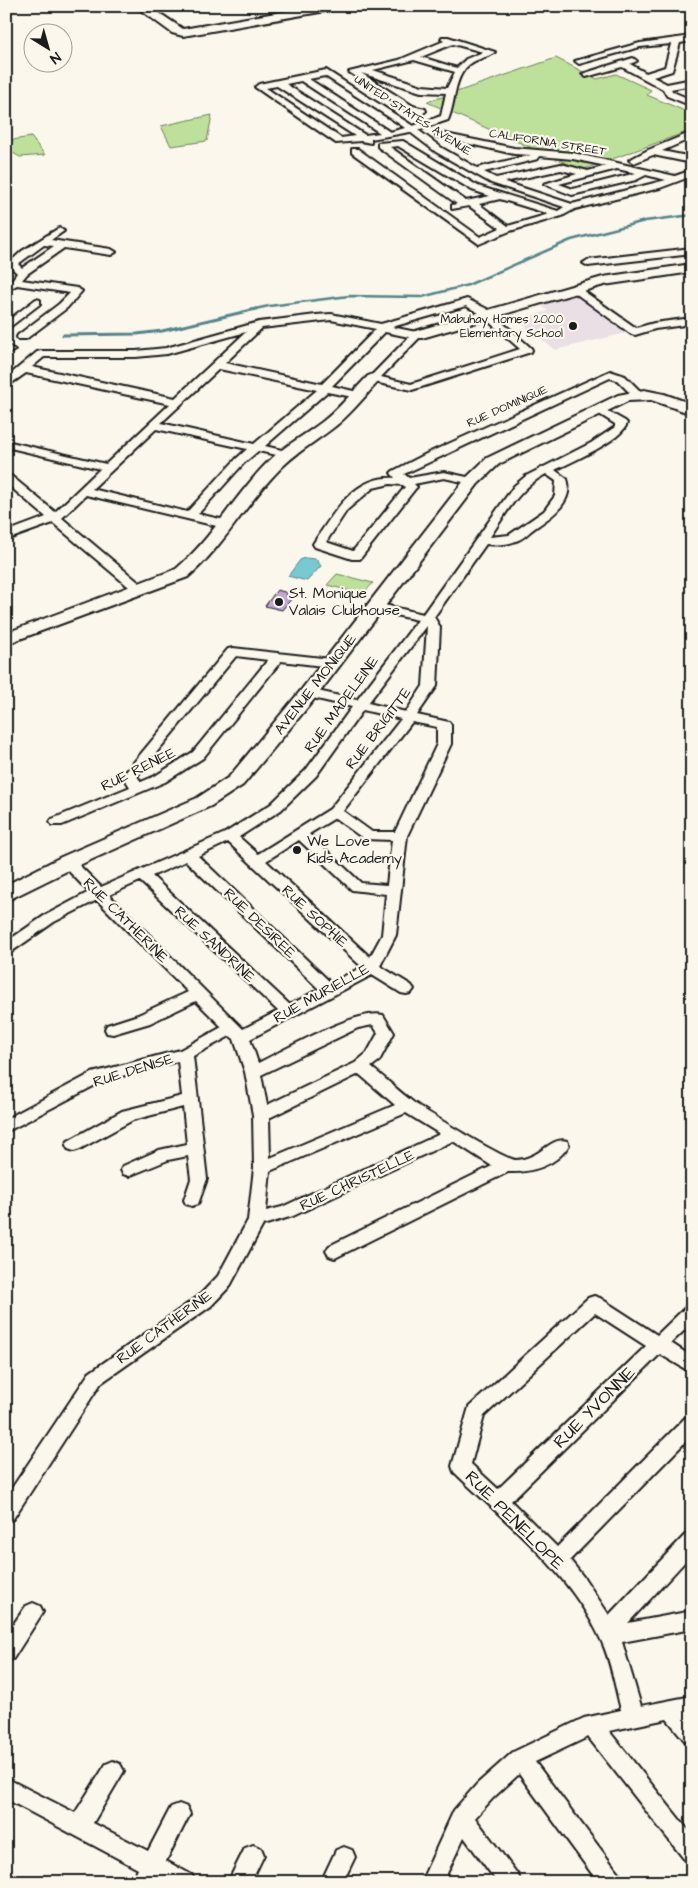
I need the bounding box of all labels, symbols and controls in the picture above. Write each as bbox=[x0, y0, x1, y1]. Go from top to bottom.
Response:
north arrow bbox=[22, 22, 72, 72]
text: N bbox=[46, 47, 65, 68]
street label: UNITED STATES AVENUE bbox=[351, 71, 475, 160]
street label: CALIFORNIA STREET bbox=[488, 125, 608, 160]
place label: Mabuhay Homes 2000 Elementary School bbox=[440, 311, 563, 343]
marker: Mabuhay Homes 2000 Elementary School bbox=[567, 320, 579, 332]
street label: RUE DOMINIQUE bbox=[464, 381, 550, 432]
place label: St. Monique Valais Clubhouse bbox=[289, 583, 400, 621]
marker: St. Monique Valais Clubhouse bbox=[273, 596, 285, 608]
street label: AVENUE MONIQUE bbox=[269, 629, 362, 739]
street label: RUE MADELEINE bbox=[299, 652, 384, 757]
street label: RUE BRIGITTE bbox=[341, 683, 416, 774]
street label: RUE RENEE bbox=[97, 742, 179, 797]
place label: We Love Kids Academy bbox=[307, 831, 402, 870]
marker: We Love Kids Academy bbox=[291, 844, 303, 856]
street label: RUE CATHERINE bbox=[78, 873, 173, 968]
street label: RUE SOPHIE bbox=[277, 880, 352, 953]
street label: RUE DESIREE bbox=[219, 884, 300, 963]
street label: RUE SANDRINE bbox=[170, 901, 260, 987]
street label: RUE MURIELLE bbox=[270, 958, 373, 1028]
street label: RUE DENISE bbox=[90, 1048, 176, 1093]
street label: RUE CHRISTELLE bbox=[296, 1145, 418, 1216]
street label: RUE CATHERINE bbox=[113, 1286, 216, 1369]
street label: RUE YVONNE bbox=[548, 1360, 641, 1454]
street label: RUE PENELOPE bbox=[459, 1465, 570, 1576]

